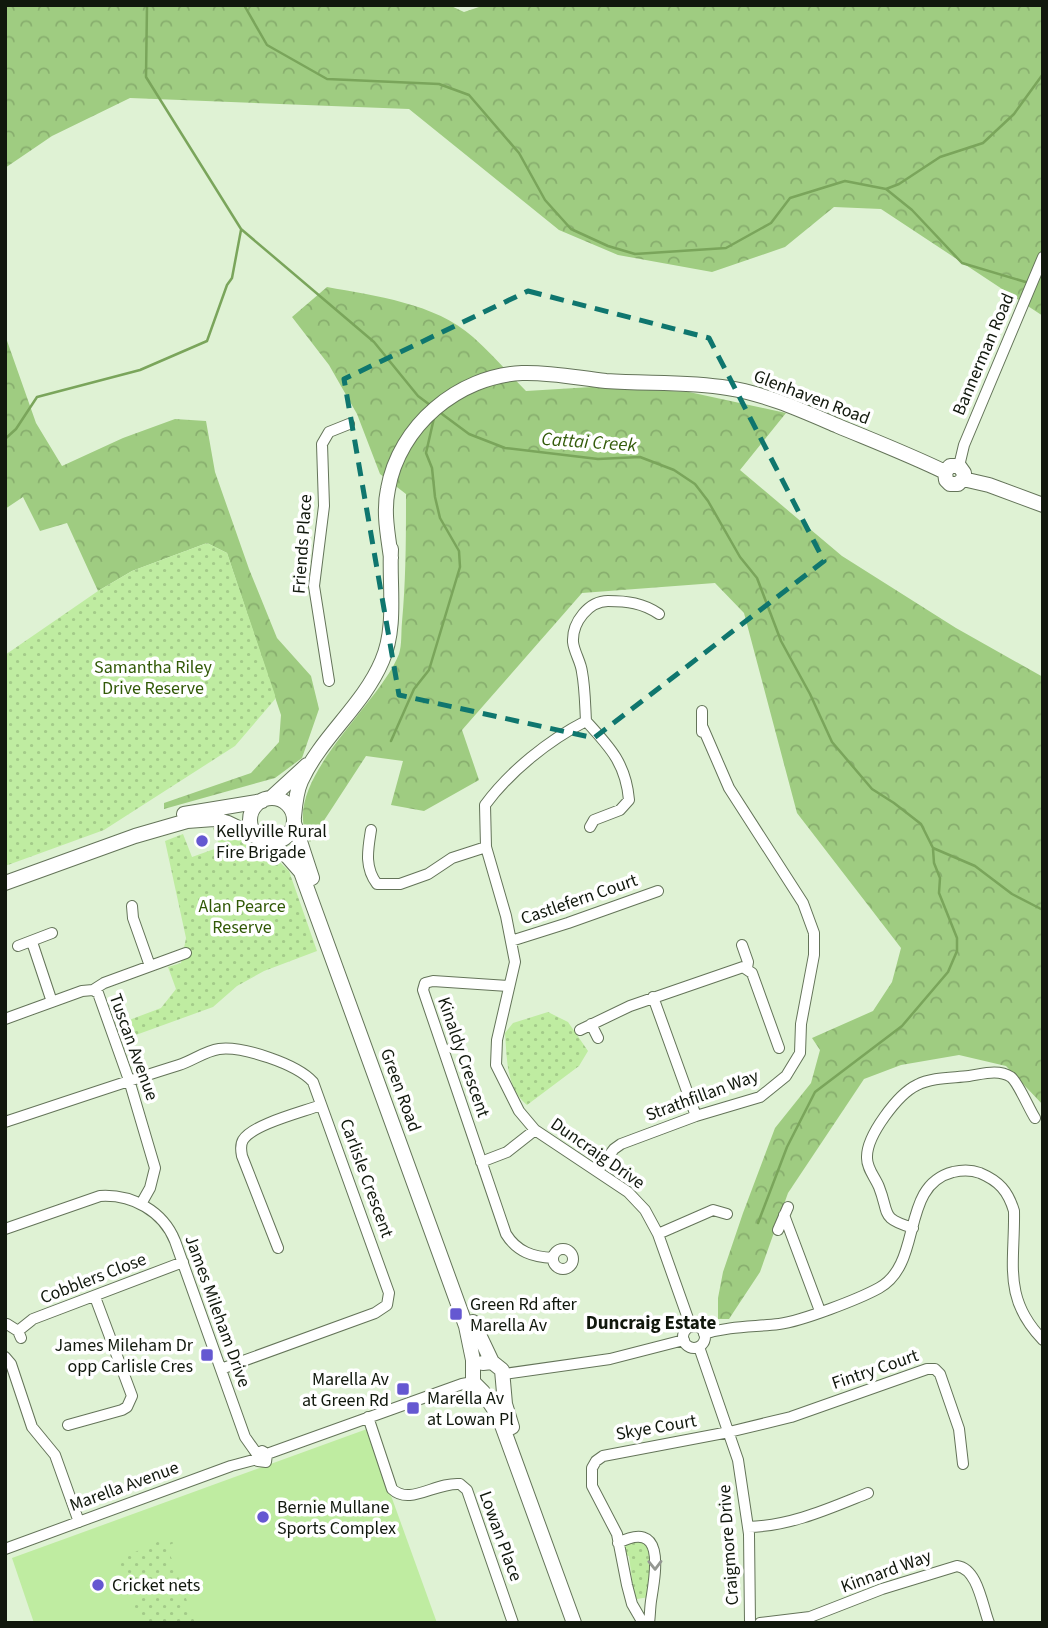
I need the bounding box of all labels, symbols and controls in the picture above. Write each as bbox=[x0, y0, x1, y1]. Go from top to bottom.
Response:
street label: Bannerman Road bbox=[946, 289, 1020, 419]
street label: Glenhaven Road bbox=[750, 364, 874, 431]
water label: Cattai Creek bbox=[540, 426, 638, 459]
street label: Friends Place bbox=[287, 493, 318, 595]
park label: Samantha Riley Drive Reserve bbox=[94, 655, 212, 701]
place label: Kellyville Rural Fire Brigade bbox=[216, 819, 327, 865]
marker: Kellyville Rural Fire Brigade bbox=[194, 833, 210, 849]
street label: Castlefern Court bbox=[517, 868, 641, 931]
park label: Alan Pearce Reserve bbox=[198, 894, 286, 940]
street label: Tuscan Avenue bbox=[103, 990, 164, 1104]
street label: Kinaldy Crescent bbox=[431, 994, 496, 1121]
street label: Green Road bbox=[374, 1045, 427, 1135]
street label: Strathfillan Way bbox=[642, 1063, 763, 1127]
street label: Duncraig Drive bbox=[546, 1112, 650, 1195]
street label: Carlisle Crescent bbox=[333, 1115, 400, 1241]
street label: James Mileham Drive bbox=[178, 1232, 257, 1391]
street label: Cobblers Close bbox=[36, 1247, 150, 1310]
place label: Green Rd after Marella Av bbox=[470, 1292, 578, 1338]
marker: Green Rd after Marella Av bbox=[448, 1306, 464, 1322]
district label: Duncraig Estate bbox=[586, 1310, 716, 1337]
place label: James Mileham Dr opp Carlisle Cres bbox=[55, 1333, 194, 1379]
street label: Fintry Court bbox=[828, 1343, 922, 1396]
marker: James Mileham Dr opp Carlisle Cres bbox=[199, 1347, 215, 1363]
place label: Marella Av at Green Rd bbox=[302, 1367, 390, 1413]
marker: Marella Av at Green Rd bbox=[395, 1381, 411, 1397]
place label: Marella Av at Lowan Pl bbox=[427, 1386, 514, 1432]
marker: Marella Av at Lowan Pl bbox=[405, 1400, 421, 1416]
street label: Skye Court bbox=[614, 1408, 698, 1447]
street label: Marella Avenue bbox=[66, 1455, 182, 1518]
street label: Craigmore Drive bbox=[712, 1484, 745, 1606]
street label: Lowan Place bbox=[473, 1488, 528, 1585]
place label: Bernie Mullane Sports Complex bbox=[277, 1495, 396, 1541]
marker: Bernie Mullane Sports Complex bbox=[255, 1509, 271, 1525]
street label: Kinnard Way bbox=[837, 1543, 935, 1599]
one-way arrow bbox=[648, 1560, 663, 1571]
place label: Cricket nets bbox=[112, 1573, 200, 1598]
marker: Cricket nets bbox=[90, 1577, 106, 1593]

